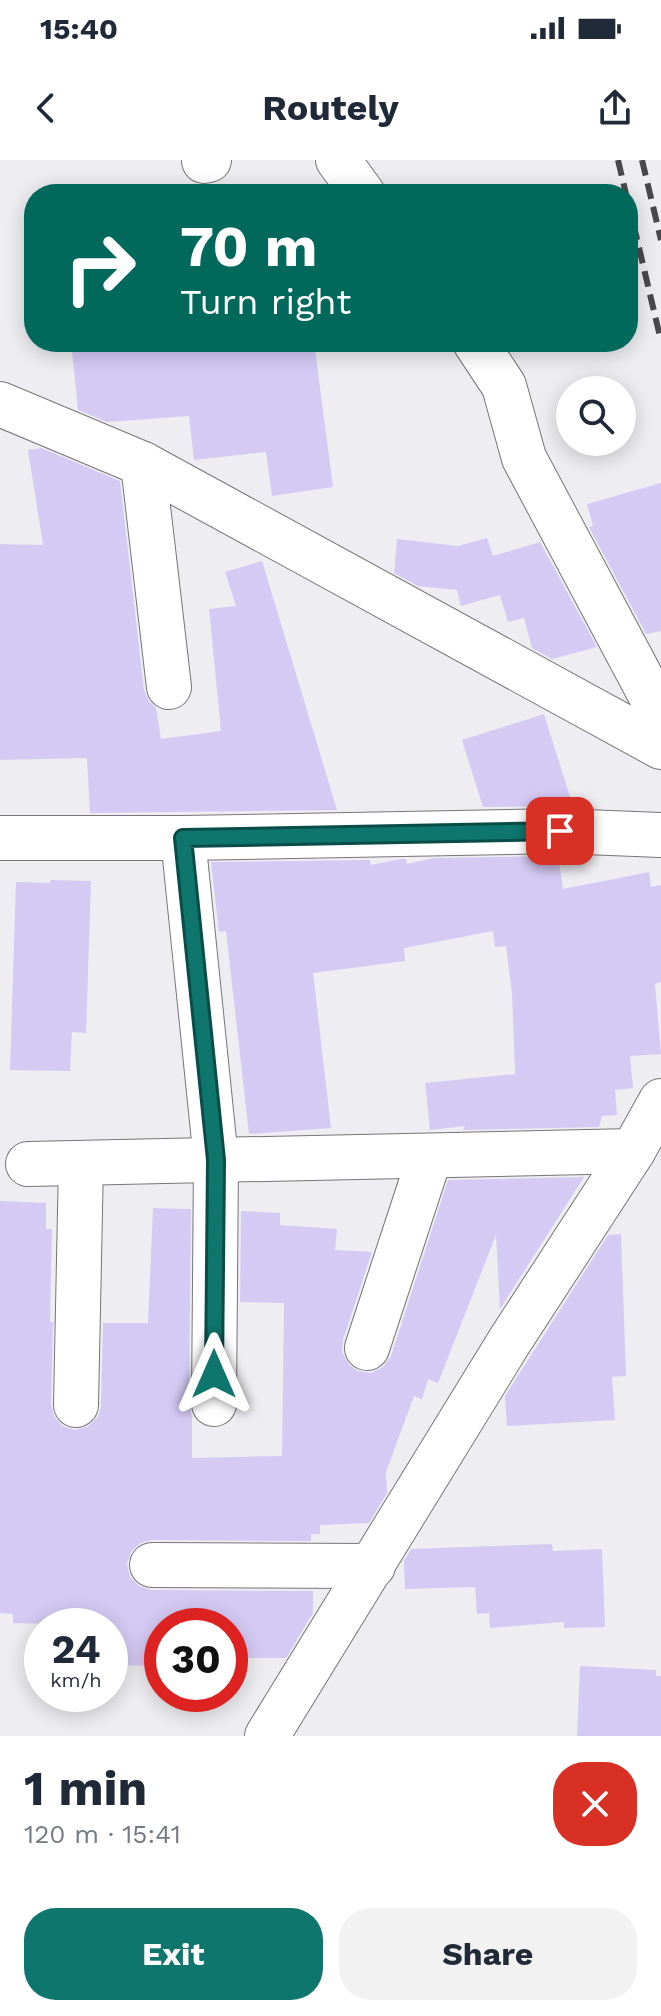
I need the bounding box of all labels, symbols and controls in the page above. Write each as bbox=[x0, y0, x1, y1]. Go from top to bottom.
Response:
text: 15:40 bbox=[40, 11, 118, 46]
icon: back bbox=[24, 86, 68, 130]
icon: share bbox=[593, 86, 637, 130]
text: Routely bbox=[262, 87, 399, 129]
text: 70 m bbox=[180, 214, 317, 280]
icon: right bbox=[48, 216, 152, 320]
text: Turn right bbox=[180, 281, 351, 323]
map controls bbox=[556, 376, 636, 456]
button: search bbox=[556, 376, 636, 456]
pin bbox=[526, 797, 594, 865]
icon: arrive bbox=[538, 809, 582, 853]
position arrow bbox=[172, 1332, 256, 1416]
speed limit sign: 30 bbox=[144, 1608, 248, 1712]
text: 24 bbox=[51, 1626, 101, 1673]
text: km/h bbox=[50, 1668, 102, 1692]
text: 1 min bbox=[24, 1760, 147, 1817]
button: close bbox=[553, 1762, 637, 1846]
text: 120 m · 15:41 bbox=[24, 1819, 181, 1849]
button: Exit bbox=[24, 1908, 323, 2000]
button: Share bbox=[339, 1908, 637, 2000]

